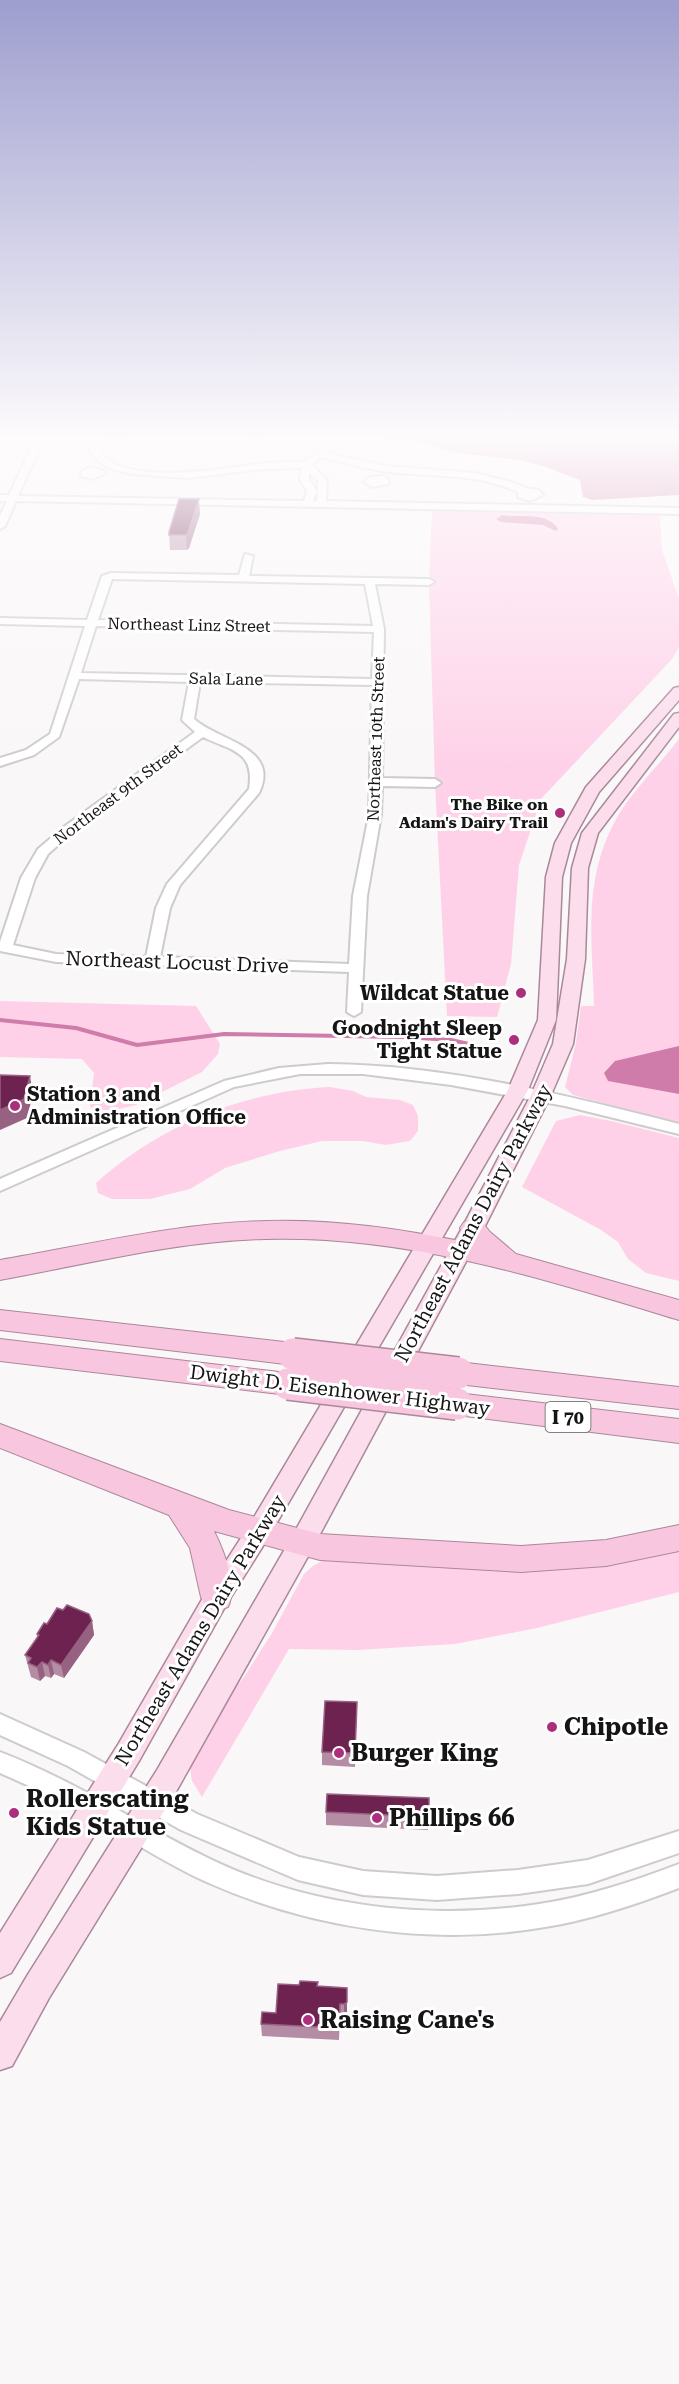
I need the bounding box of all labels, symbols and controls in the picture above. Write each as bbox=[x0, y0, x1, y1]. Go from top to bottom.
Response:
street label: Northeast Linz Street bbox=[107, 614, 271, 636]
street label: Northeast 10th Street bbox=[364, 656, 388, 822]
street label: Sala Lane bbox=[189, 669, 263, 689]
street label: Northeast 9th Street bbox=[50, 740, 186, 848]
place label: The Bike on Adam's Dairy Trail bbox=[399, 795, 549, 832]
marker: The Bike on Adam's Dairy Trail bbox=[553, 806, 567, 820]
street label: Northeast Locust Drive bbox=[65, 946, 289, 978]
place label: Wildcat Statue bbox=[360, 981, 509, 1005]
marker: Wildcat Statue bbox=[514, 986, 528, 1000]
place label: Goodnight Sleep Tight Statue bbox=[332, 1016, 502, 1063]
marker: Goodnight Sleep Tight Statue bbox=[507, 1033, 521, 1047]
street label: Northeast Adams Dairy Parkway bbox=[389, 1080, 557, 1366]
place label: Station 3 and Administration Office bbox=[27, 1082, 246, 1129]
marker: Station 3 and Administration Office bbox=[8, 1099, 22, 1113]
street label: Dwight D. Eisenhower Highway bbox=[188, 1360, 492, 1420]
road number: I 70 bbox=[546, 1402, 590, 1432]
street label: Northeast Adams Dairy Parkway bbox=[109, 1490, 291, 1770]
place label: Chipotle bbox=[564, 1713, 668, 1741]
marker: Chipotle bbox=[545, 1720, 559, 1734]
place label: Burger King bbox=[351, 1739, 498, 1767]
marker: Burger King bbox=[332, 1746, 346, 1760]
place label: Rollerscating Kids Statue bbox=[26, 1785, 189, 1841]
place label: Phillips 66 bbox=[389, 1804, 515, 1832]
marker: Rollerscating Kids Statue bbox=[7, 1806, 21, 1820]
marker: Phillips 66 bbox=[370, 1811, 384, 1825]
place label: Raising Cane's bbox=[320, 2006, 495, 2034]
marker: Raising Cane's bbox=[301, 2013, 315, 2027]

